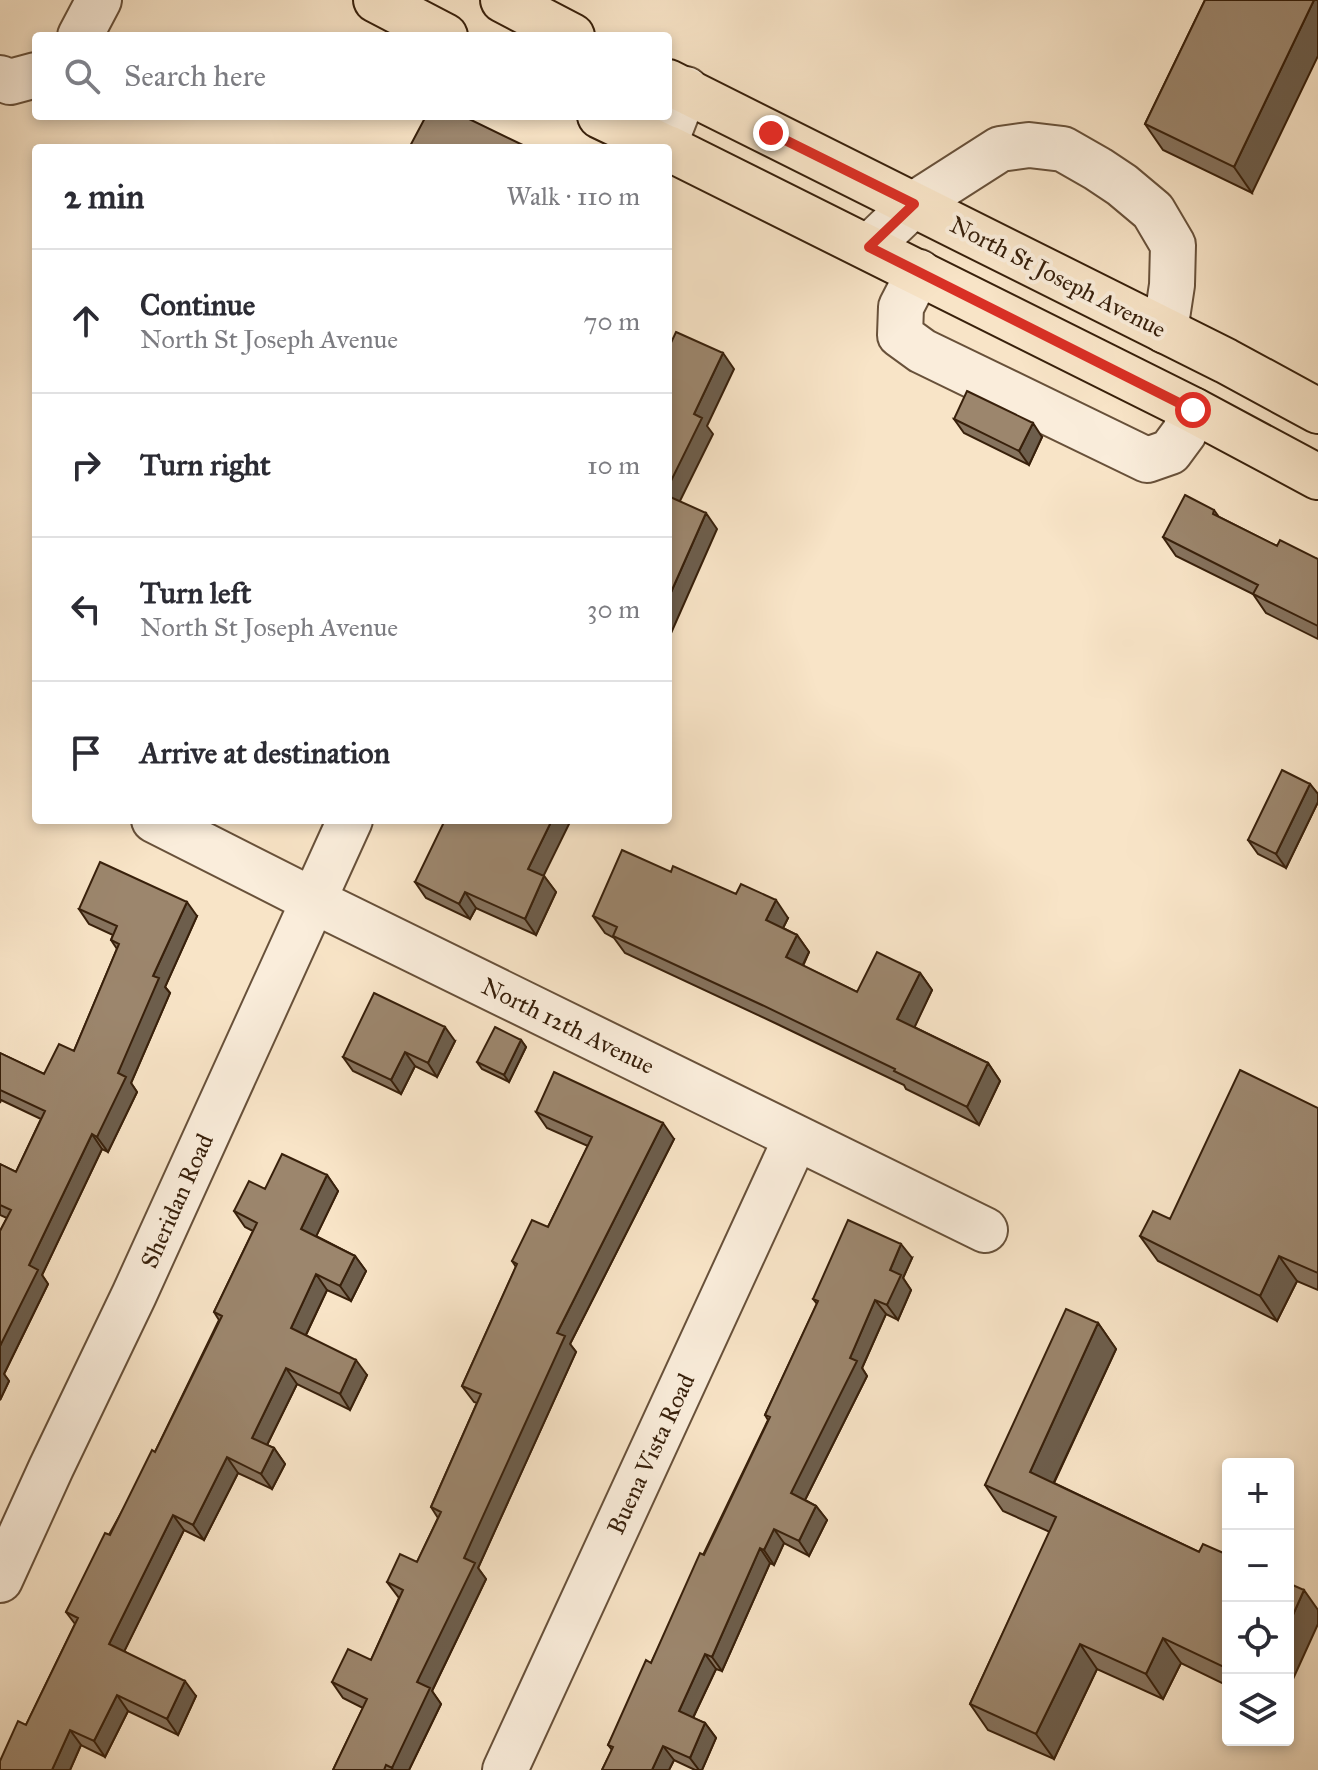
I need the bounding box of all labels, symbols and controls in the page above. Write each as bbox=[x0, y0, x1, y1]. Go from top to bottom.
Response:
search box bbox=[32, 32, 672, 120]
icon: search bbox=[60, 54, 104, 98]
text: Search here bbox=[124, 58, 266, 94]
route end bbox=[753, 115, 789, 151]
text: 2 min bbox=[64, 176, 144, 217]
text: Walk · 110 m bbox=[507, 180, 640, 212]
street label: North St Joseph Avenue bbox=[945, 210, 1171, 344]
text: Continue bbox=[140, 287, 255, 323]
icon: ahead bbox=[64, 299, 108, 343]
text: 70 m bbox=[584, 305, 640, 337]
text: North St Joseph Avenue bbox=[140, 323, 398, 355]
route start bbox=[1175, 392, 1211, 428]
icon: right bbox=[64, 443, 108, 487]
text: Turn right bbox=[140, 447, 271, 483]
text: 10 m bbox=[587, 449, 640, 481]
text: Turn left bbox=[140, 575, 251, 611]
icon: left bbox=[64, 587, 108, 631]
text: 30 m bbox=[587, 593, 640, 625]
text: North St Joseph Avenue bbox=[140, 611, 398, 643]
icon: arrive bbox=[64, 731, 108, 775]
text: Arrive at destination bbox=[140, 735, 390, 771]
street label: North 12th Avenue bbox=[477, 971, 659, 1081]
street label: Sheridan Road bbox=[134, 1129, 220, 1273]
street label: Buena Vista Road bbox=[601, 1369, 701, 1539]
map controls bbox=[1222, 1458, 1294, 1746]
button: + bbox=[1222, 1458, 1294, 1530]
button: − bbox=[1222, 1530, 1294, 1602]
button: locate bbox=[1222, 1602, 1294, 1674]
button: layers bbox=[1222, 1674, 1294, 1746]

